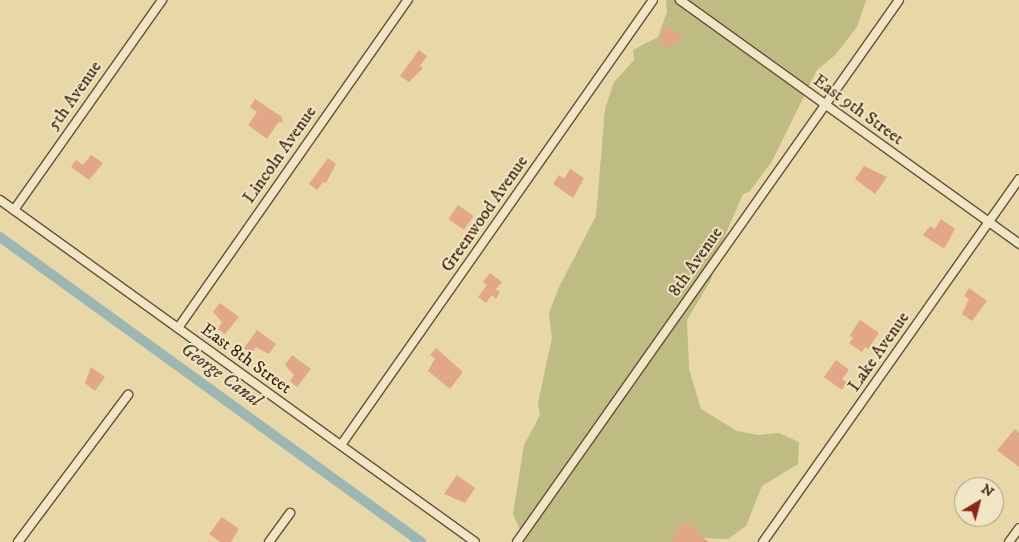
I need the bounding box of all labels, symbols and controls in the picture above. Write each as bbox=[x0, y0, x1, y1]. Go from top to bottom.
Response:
street label: 5th Avenue bbox=[43, 57, 107, 135]
street label: East 9th Street bbox=[809, 70, 907, 150]
street label: Lincoln Avenue bbox=[238, 102, 322, 208]
street label: Greenwood Avenue bbox=[437, 152, 533, 276]
street label: 8th Avenue bbox=[664, 223, 728, 301]
street label: Lake Avenue bbox=[844, 308, 914, 396]
street label: East 8th Street bbox=[197, 319, 295, 399]
water label: George Canal bbox=[176, 338, 266, 412]
north arrow bbox=[954, 477, 1004, 527]
text: N bbox=[977, 480, 997, 501]

